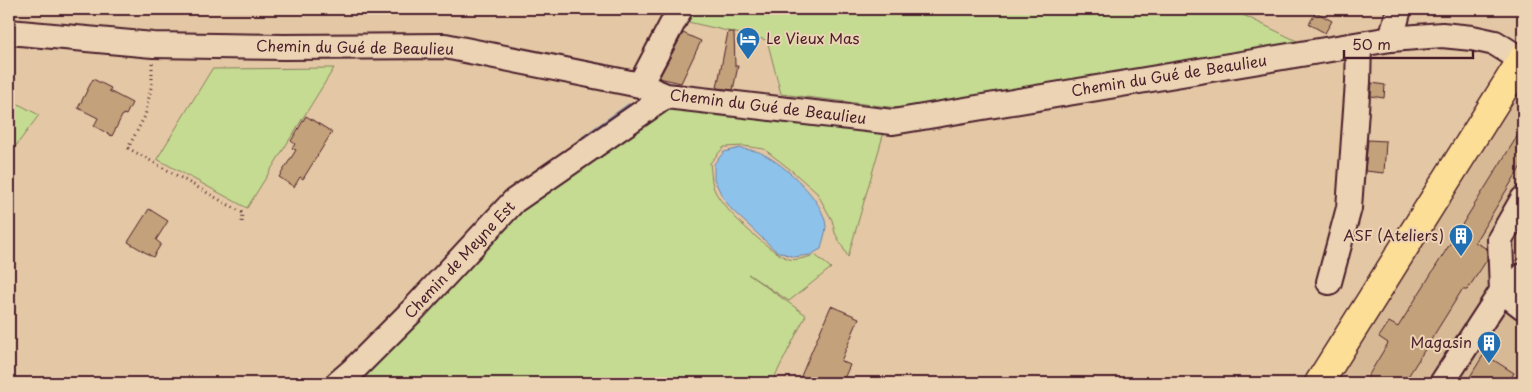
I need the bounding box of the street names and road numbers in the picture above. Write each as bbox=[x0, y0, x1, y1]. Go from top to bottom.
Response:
street label: Chemin du Gué de Beaulieu bbox=[256, 33, 454, 60]
street label: Chemin du Gué de Beaulieu bbox=[1069, 48, 1268, 101]
street label: Chemin du Gué de Beaulieu bbox=[669, 82, 868, 129]
street label: Chemin de Meyne Est bbox=[398, 195, 520, 323]

